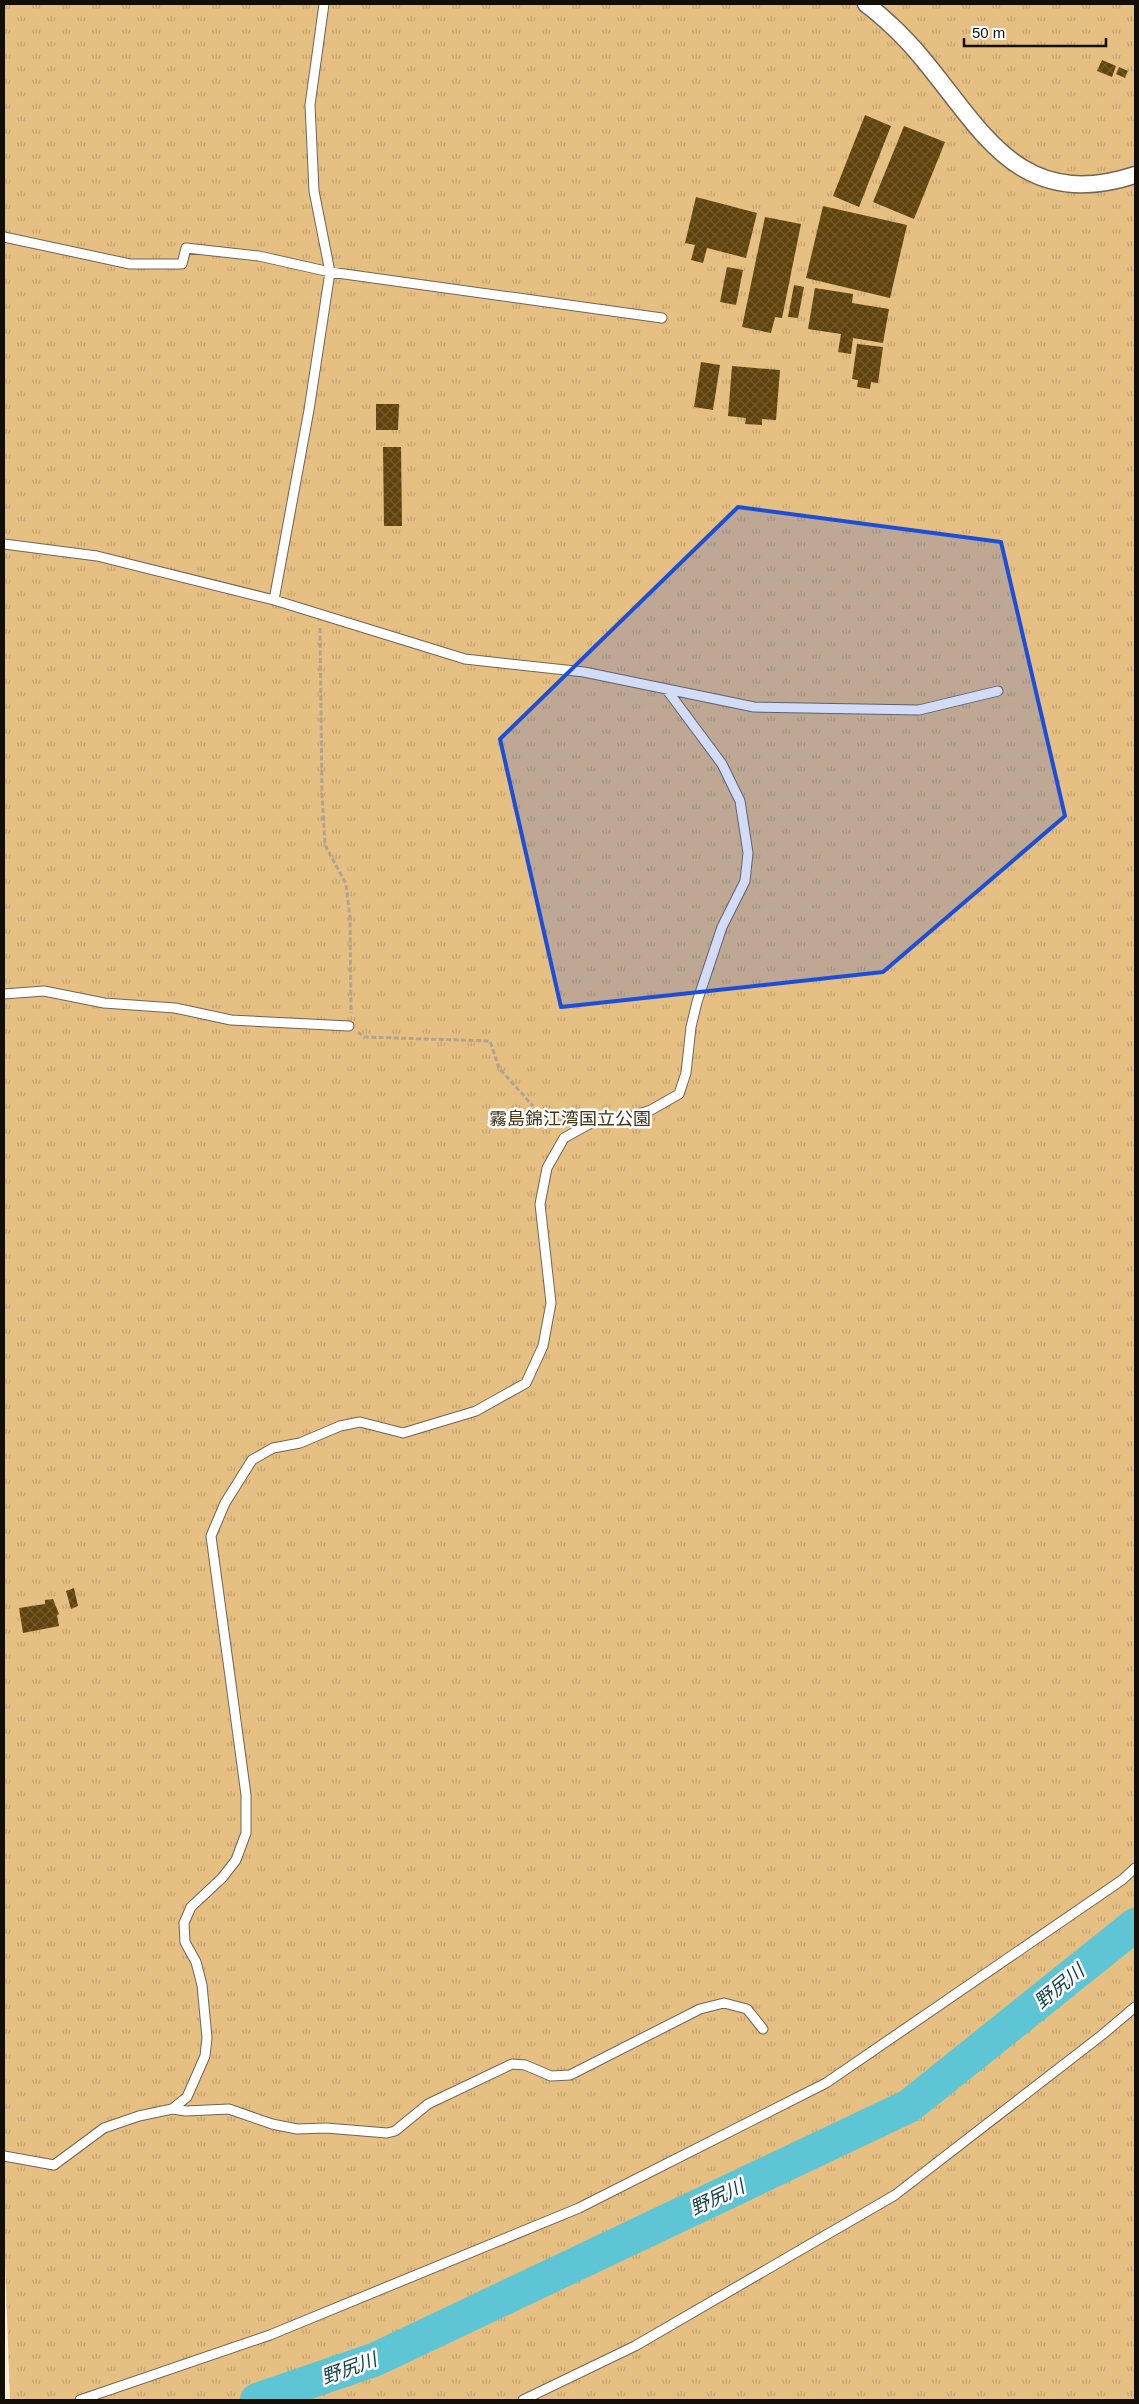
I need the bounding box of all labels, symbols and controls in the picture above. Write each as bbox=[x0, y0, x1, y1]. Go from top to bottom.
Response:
scale bar bbox=[964, 15, 1106, 47]
text: 50 m bbox=[972, 24, 1005, 41]
park label: 霧島錦江湾国立公園 bbox=[489, 1109, 651, 1129]
water label: 野尻川 bbox=[1031, 1959, 1090, 2012]
water label: 野尻川 bbox=[687, 2175, 749, 2219]
water label: 野尻川 bbox=[319, 2348, 381, 2388]

